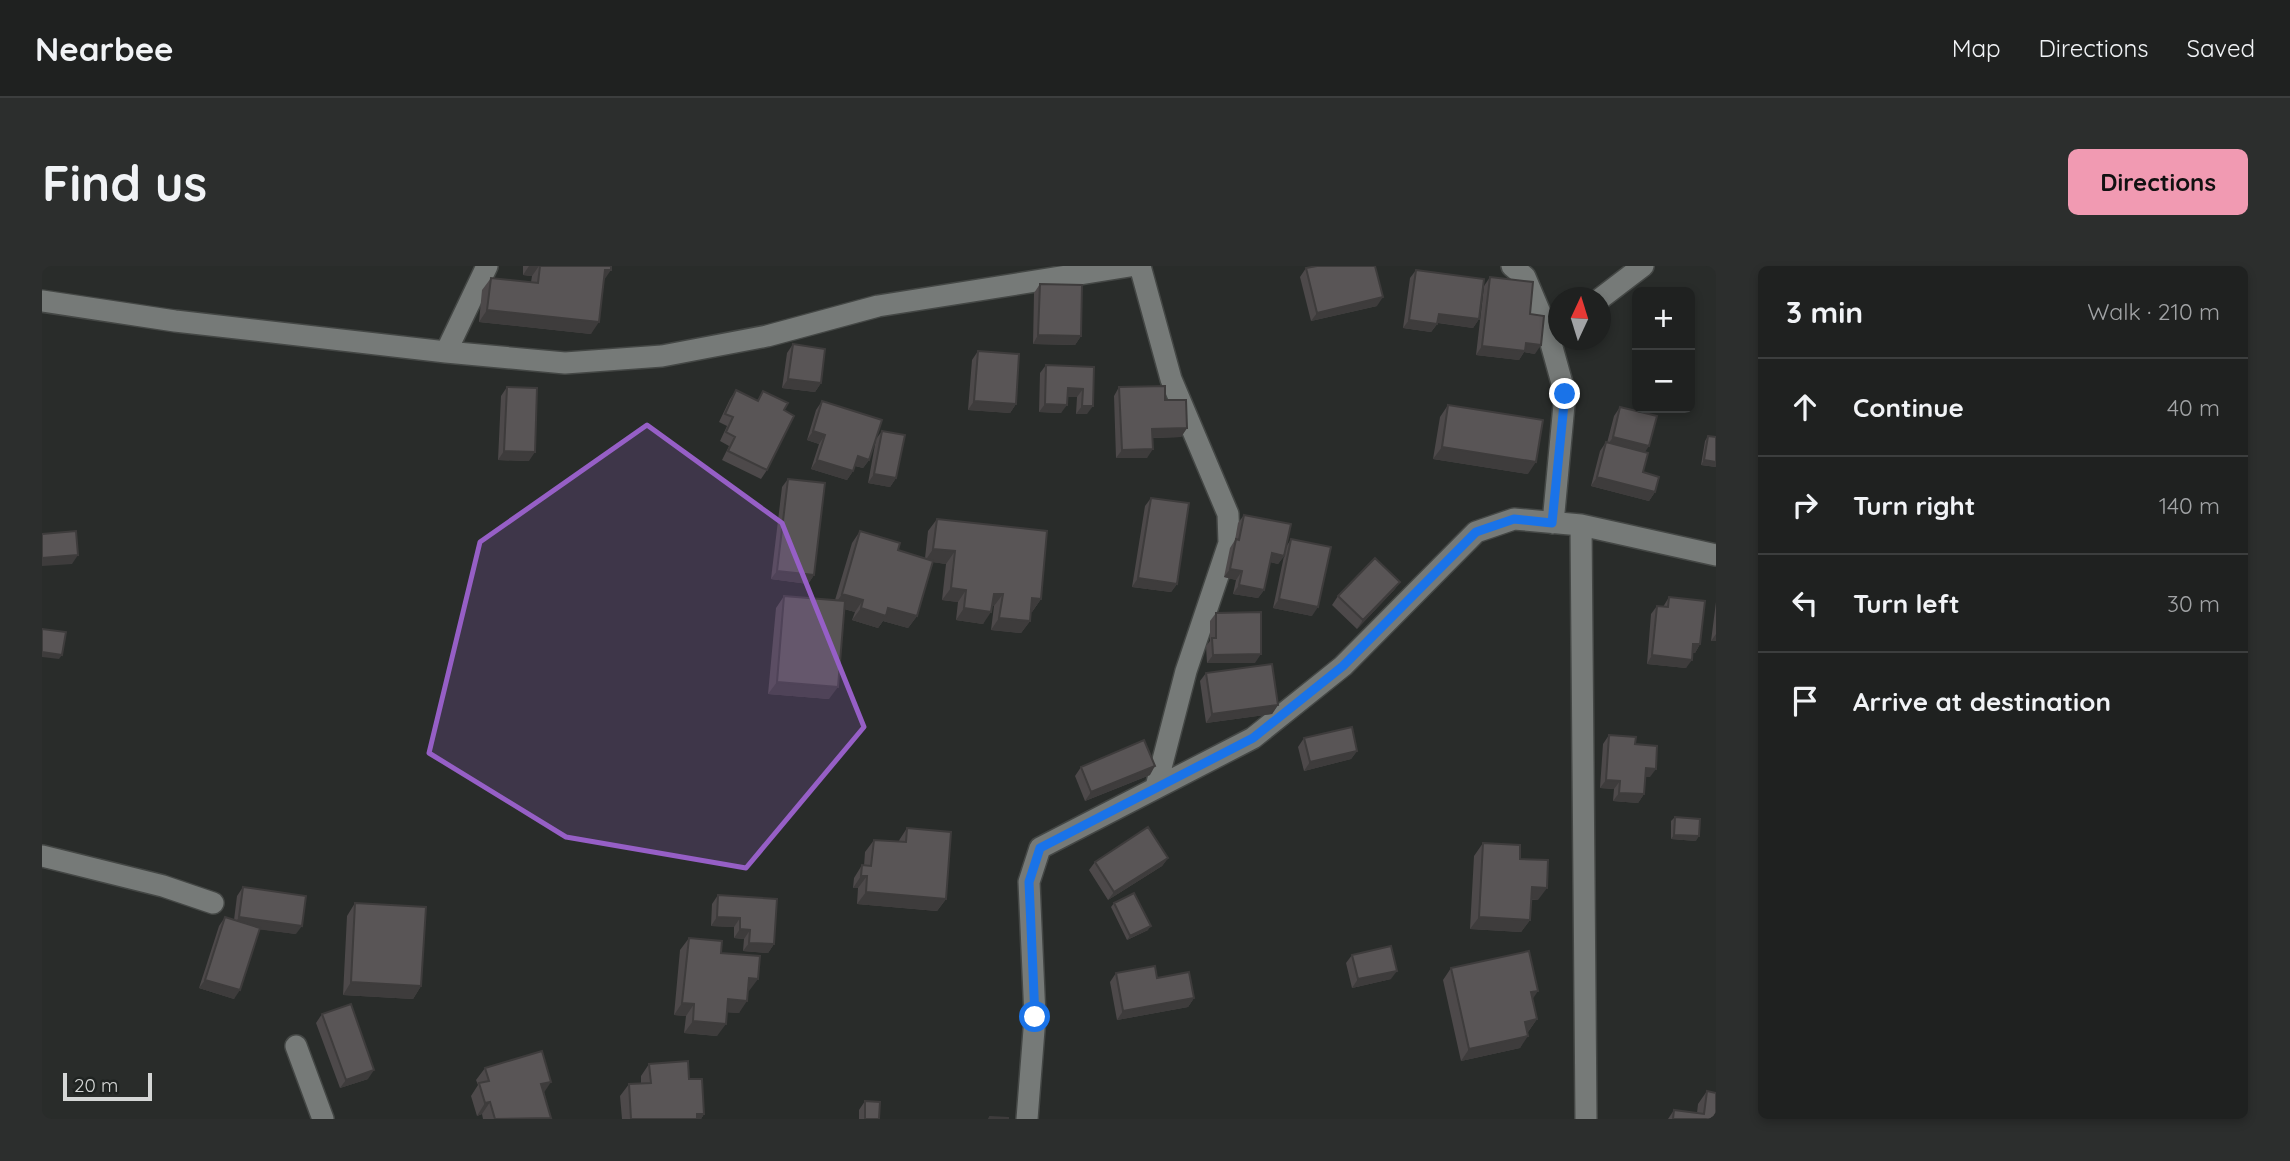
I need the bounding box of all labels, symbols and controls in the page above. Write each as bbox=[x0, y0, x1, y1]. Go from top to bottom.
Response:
text: Nearbee bbox=[35, 28, 174, 69]
text: Map bbox=[1952, 33, 2001, 63]
text: Directions bbox=[2039, 33, 2149, 63]
text: Saved bbox=[2187, 33, 2255, 63]
button: Directions bbox=[2068, 149, 2248, 215]
text: Find us bbox=[42, 152, 207, 213]
north arrow bbox=[1548, 287, 1611, 350]
map controls bbox=[1632, 287, 1695, 413]
button: + bbox=[1632, 287, 1695, 350]
text: 3 min bbox=[1786, 293, 1863, 331]
text: Walk · 210 m bbox=[2087, 297, 2220, 326]
button: − bbox=[1632, 350, 1695, 413]
route end bbox=[1549, 378, 1580, 409]
icon: ahead bbox=[1786, 388, 1824, 426]
text: Continue bbox=[1853, 391, 1964, 424]
text: 40 m bbox=[2167, 393, 2220, 422]
icon: right bbox=[1786, 486, 1824, 524]
text: Turn right bbox=[1853, 489, 1975, 522]
text: 140 m bbox=[2159, 491, 2220, 520]
icon: left bbox=[1786, 584, 1824, 622]
text: Turn left bbox=[1853, 587, 1960, 620]
text: 30 m bbox=[2167, 589, 2220, 618]
icon: arrive bbox=[1786, 682, 1824, 720]
text: Arrive at destination bbox=[1853, 685, 2111, 718]
route start bbox=[1019, 1001, 1050, 1032]
scale bar bbox=[63, 1070, 152, 1102]
text: 20 m bbox=[74, 1073, 118, 1097]

